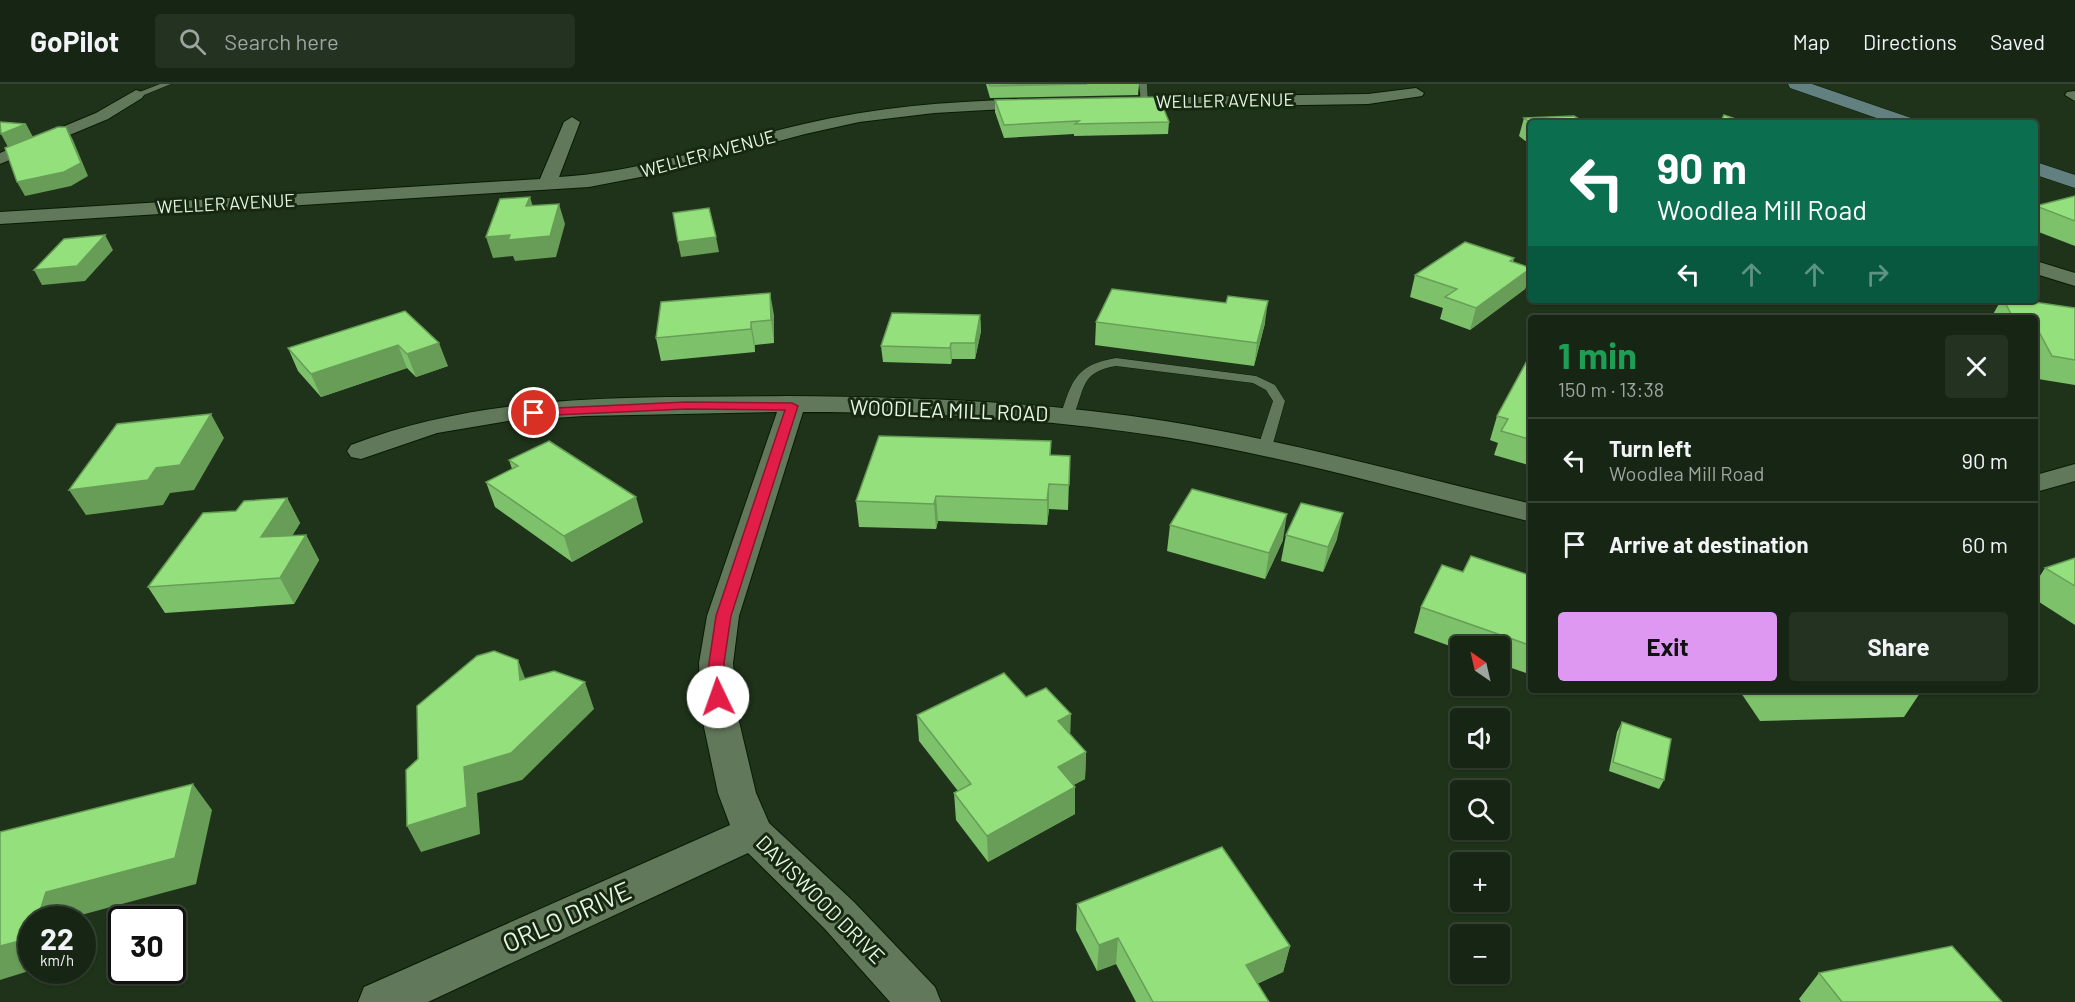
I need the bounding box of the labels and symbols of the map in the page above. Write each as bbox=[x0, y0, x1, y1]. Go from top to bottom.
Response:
street label: WELLER AVENUE bbox=[1156, 88, 1294, 112]
street label: WELLER AVENUE bbox=[638, 124, 777, 182]
street label: WELLER AVENUE bbox=[156, 188, 296, 218]
pin bbox=[508, 387, 559, 438]
street label: WOODLEA MILL ROAD bbox=[849, 394, 1049, 425]
north arrow bbox=[1450, 636, 1510, 696]
position arrow bbox=[686, 665, 750, 729]
street label: DAVISWOOD DRIVE bbox=[752, 829, 891, 968]
street label: ORLO DRIVE bbox=[497, 873, 636, 958]
speed limit sign: 30 bbox=[108, 906, 186, 984]

